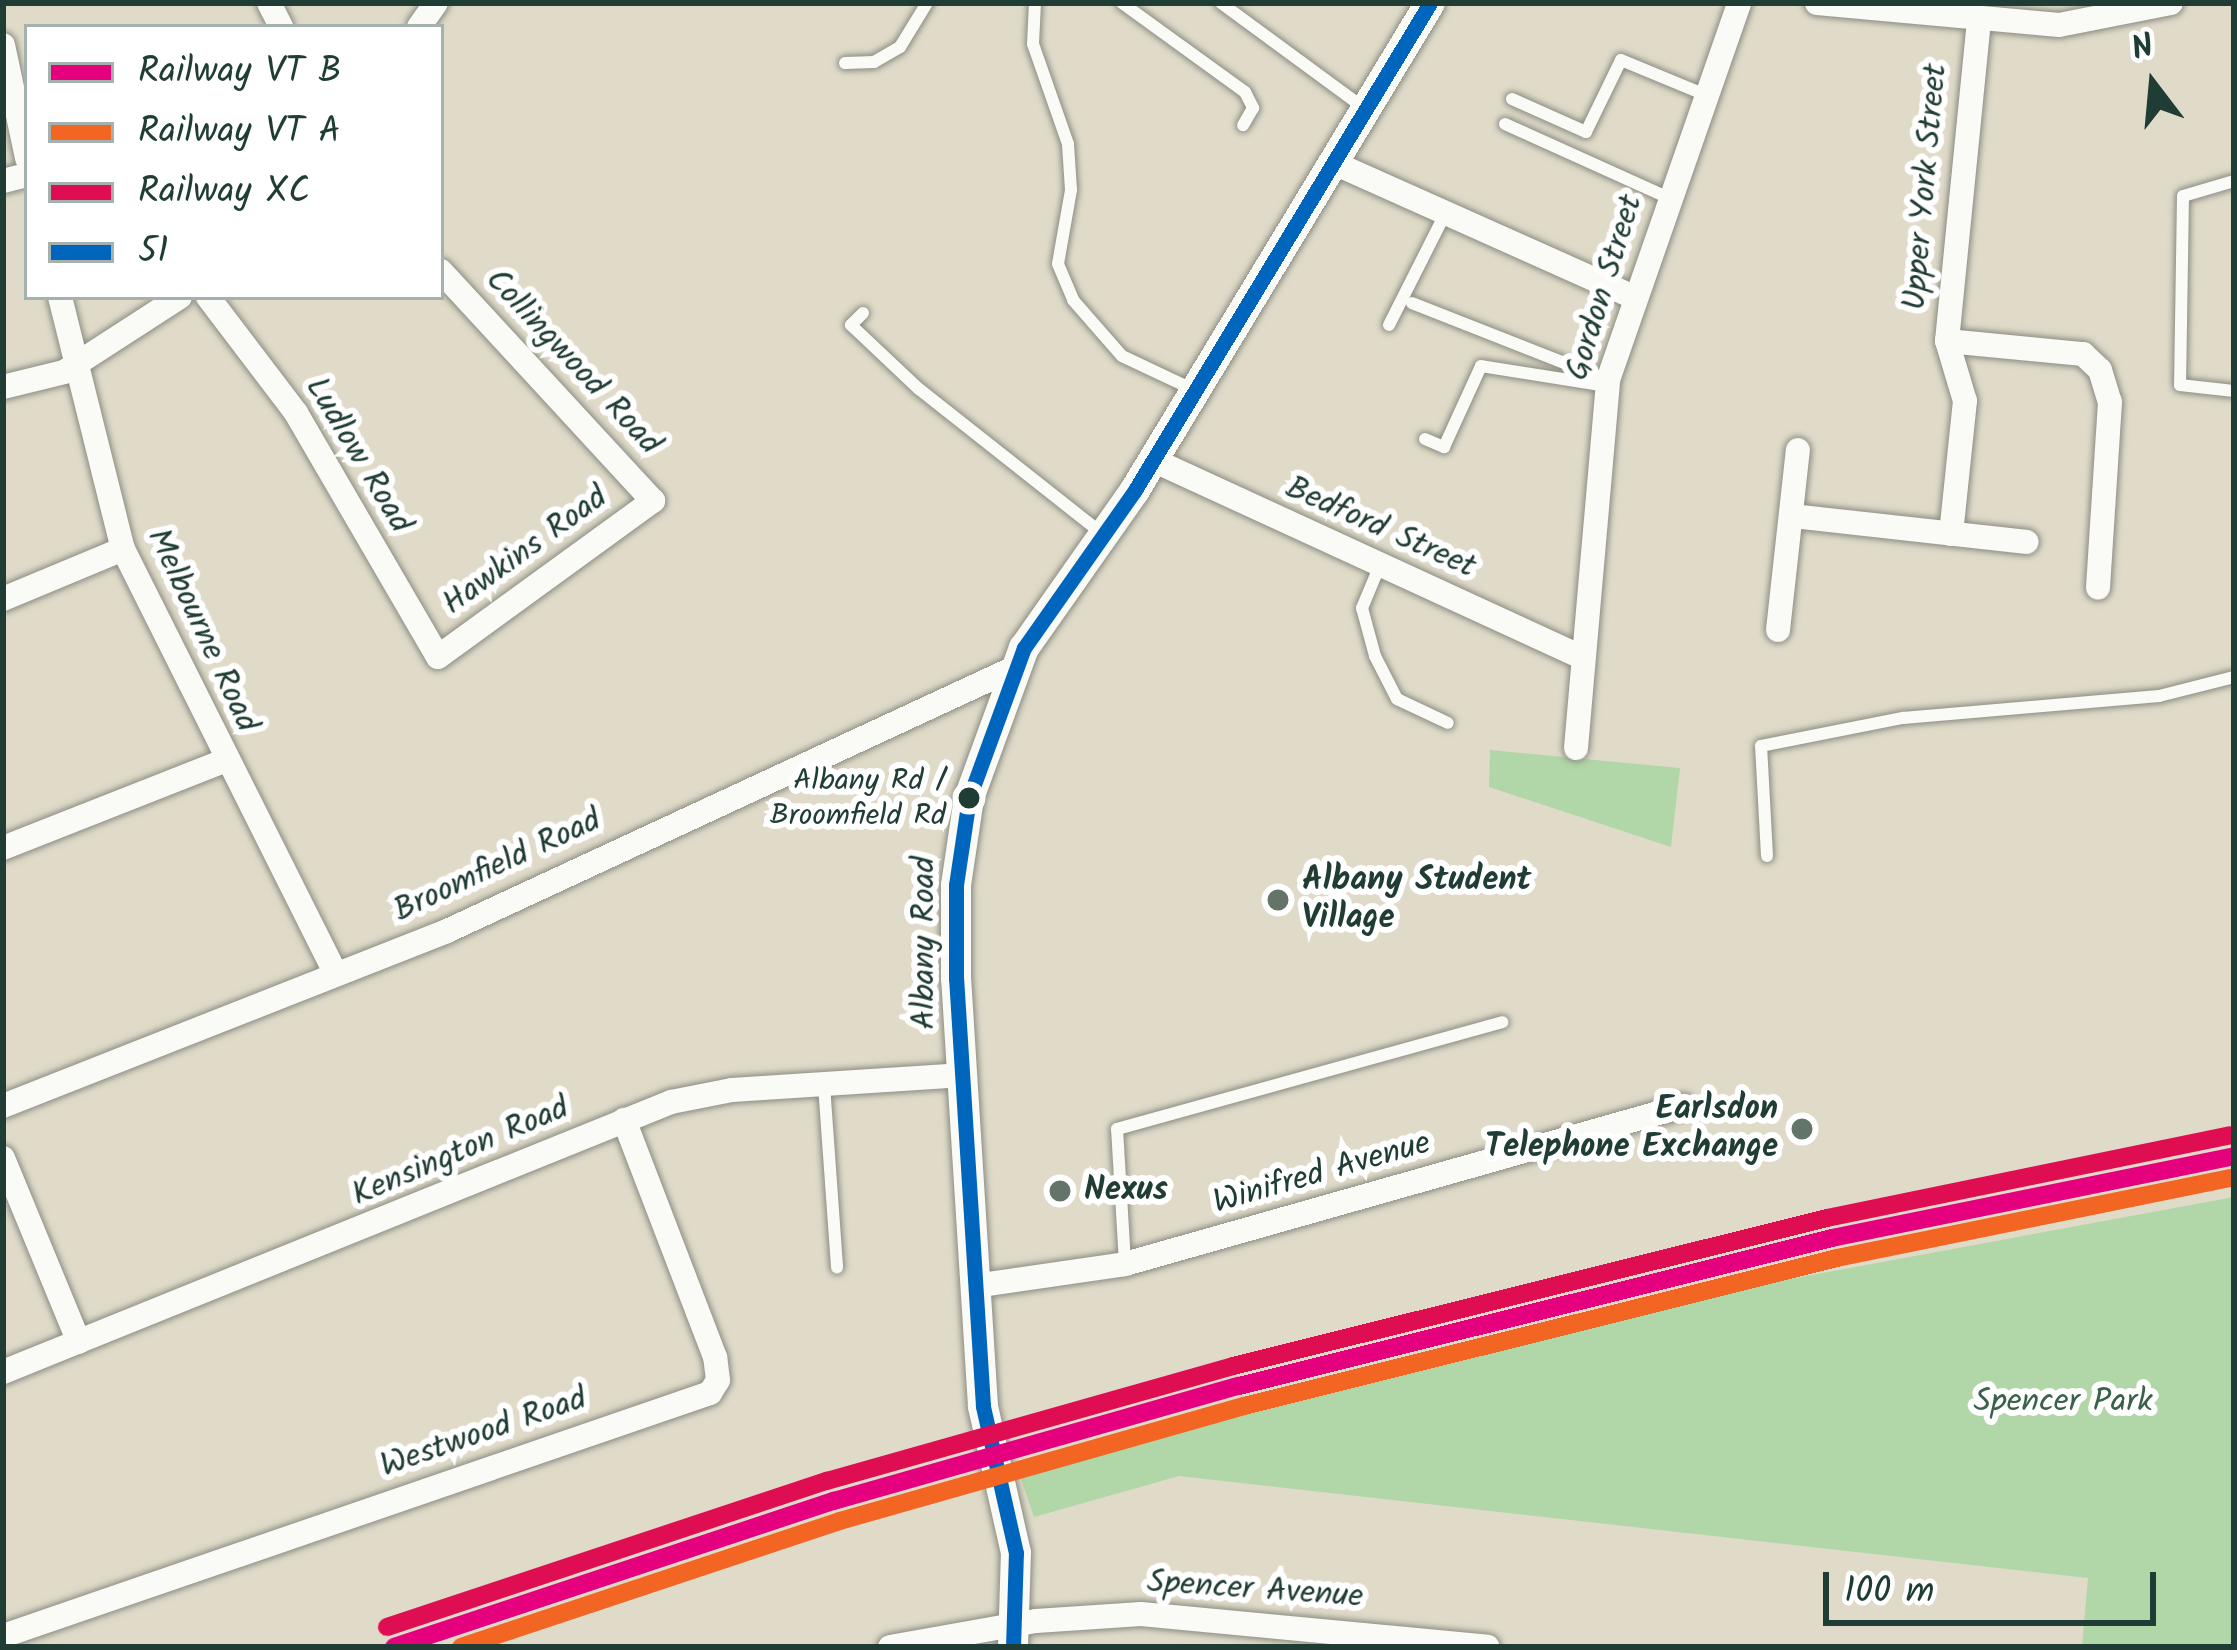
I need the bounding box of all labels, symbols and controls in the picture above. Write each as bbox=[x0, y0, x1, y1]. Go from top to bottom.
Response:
text: N bbox=[2126, 21, 2160, 77]
legend bbox=[24, 24, 444, 300]
north arrow bbox=[2093, 24, 2213, 144]
text: Railway VT B bbox=[138, 44, 342, 101]
street label: Upper York Street bbox=[1896, 62, 1958, 312]
text: Railway VT A bbox=[138, 104, 340, 161]
text: Railway XC bbox=[138, 164, 310, 221]
street label: Gordon Street bbox=[1559, 190, 1653, 386]
text: 51 bbox=[138, 224, 169, 281]
street label: Collingwood Road bbox=[476, 262, 668, 464]
street label: Ludlow Road bbox=[295, 371, 419, 541]
street label: Bedford Street bbox=[1279, 469, 1481, 589]
street label: Hawkins Road bbox=[436, 479, 616, 625]
street label: Melbourne Road bbox=[137, 523, 265, 739]
place label: Albany Rd / Broomfield Rd bbox=[770, 763, 946, 834]
marker: Albany Rd / Broomfield Rd bbox=[958, 787, 980, 809]
street label: Broomfield Road bbox=[388, 802, 608, 932]
street label: Albany Road bbox=[906, 856, 946, 1030]
place label: Albany Student Village bbox=[1302, 861, 1531, 939]
marker: Albany Student Village bbox=[1265, 887, 1291, 913]
street label: Kensington Road bbox=[347, 1089, 575, 1217]
place label: Earlsdon Telephone Exchange bbox=[1485, 1090, 1778, 1168]
marker: Earlsdon Telephone Exchange bbox=[1789, 1116, 1815, 1142]
street label: Winifred Avenue bbox=[1209, 1124, 1435, 1224]
place label: Nexus bbox=[1084, 1171, 1168, 1211]
marker: Nexus bbox=[1047, 1178, 1073, 1204]
street label: Westwood Road bbox=[376, 1380, 592, 1488]
park label: Spencer Park bbox=[1973, 1383, 2153, 1423]
scale bar bbox=[1829, 1548, 2162, 1622]
street label: Spencer Avenue bbox=[1146, 1564, 1364, 1618]
text: 100 m bbox=[1844, 1564, 1934, 1621]

